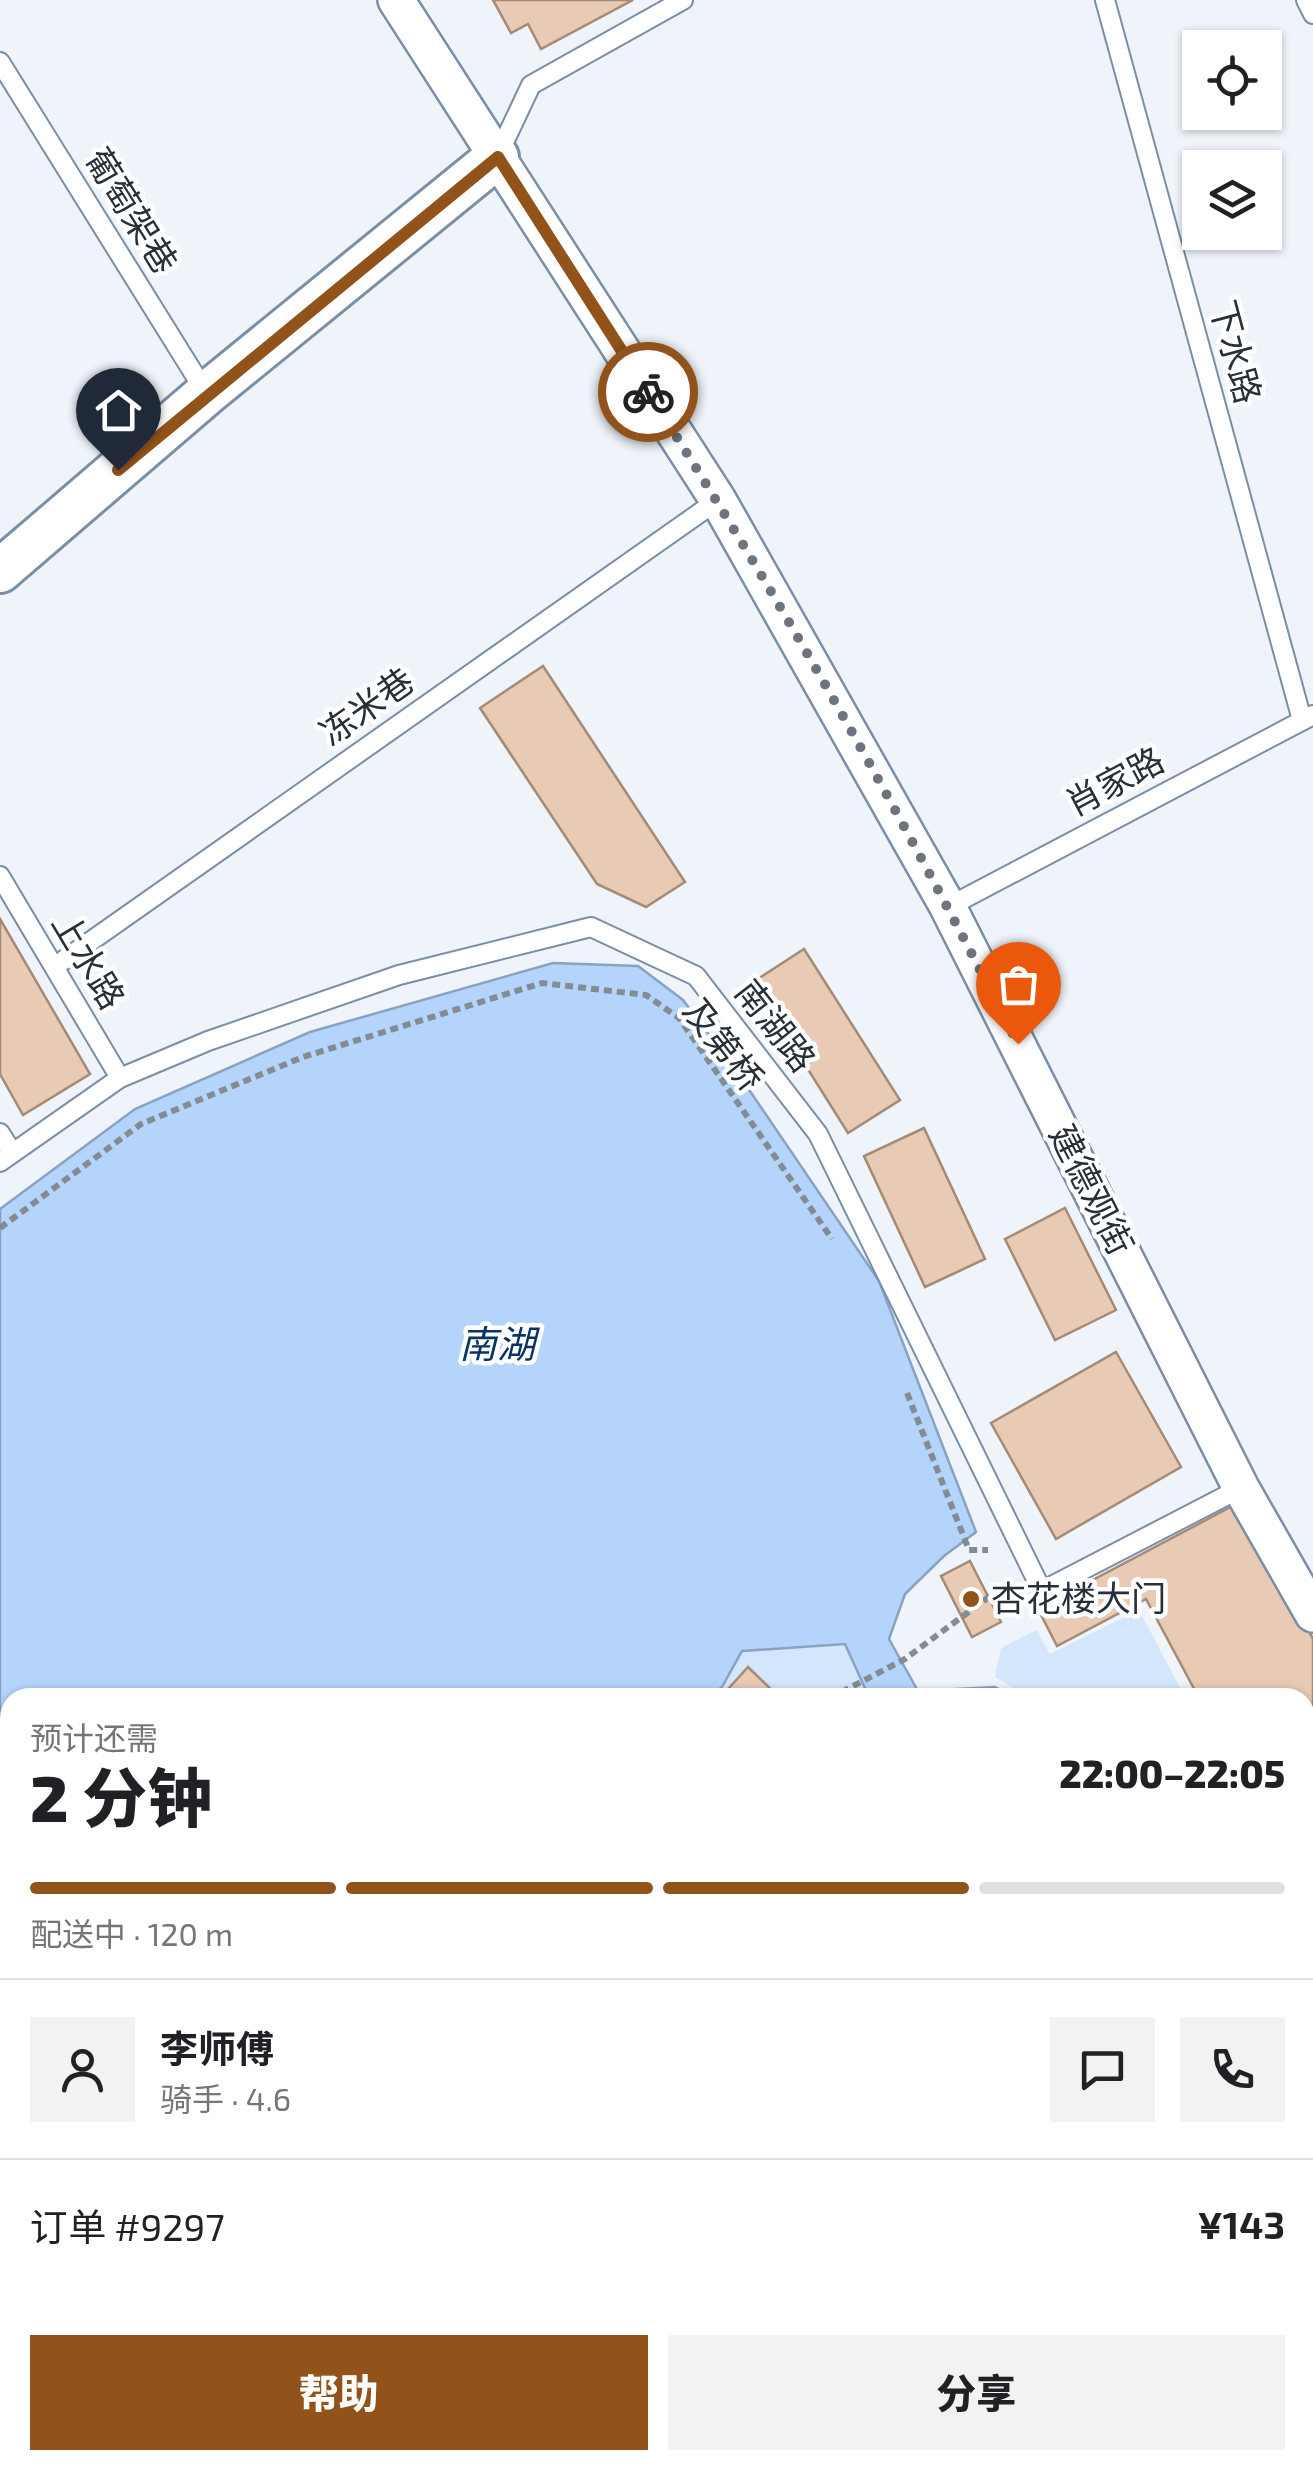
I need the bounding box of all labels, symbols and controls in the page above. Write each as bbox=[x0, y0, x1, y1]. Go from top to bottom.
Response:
map controls bbox=[1182, 30, 1282, 250]
button: locate bbox=[1182, 30, 1282, 130]
street label: 葡萄架巷 bbox=[78, 139, 188, 280]
button: layers bbox=[1182, 150, 1282, 250]
street label: 下水路 bbox=[1203, 295, 1271, 408]
courier bbox=[598, 342, 698, 442]
icon: bike bbox=[621, 365, 676, 420]
pin bbox=[76, 368, 161, 471]
icon: home bbox=[91, 383, 146, 438]
street label: 冻米巷 bbox=[311, 658, 421, 753]
street label: 肖家路 bbox=[1058, 737, 1170, 823]
street label: 上水路 bbox=[45, 904, 135, 1016]
pin bbox=[976, 942, 1061, 1045]
icon: bag bbox=[991, 957, 1046, 1012]
street label: 南湖路 bbox=[728, 970, 825, 1079]
street label: 及第桥 bbox=[676, 989, 773, 1098]
street label: 建德观街 bbox=[1042, 1117, 1143, 1261]
water label: 南湖 bbox=[459, 1320, 540, 1366]
place label: 杏花楼大门 bbox=[991, 1576, 1166, 1618]
marker: 杏花楼大门 bbox=[960, 1588, 982, 1610]
text: 预计还需 bbox=[30, 1718, 158, 1756]
text: 22:00–22:05 bbox=[1059, 1750, 1285, 1796]
text: 2 分钟 bbox=[30, 1757, 212, 1835]
text: 配送中 · 120 m bbox=[30, 1914, 233, 1952]
button: person bbox=[30, 2017, 135, 2122]
button: chat bbox=[1050, 2017, 1155, 2122]
button: phone bbox=[1180, 2017, 1285, 2122]
text: 李师傅 bbox=[160, 2025, 274, 2071]
text: 骑手 · 4.6 bbox=[160, 2079, 291, 2117]
text: ¥143 bbox=[1198, 2201, 1285, 2247]
text: 订单 #9297 bbox=[30, 2203, 225, 2249]
button: 帮助 bbox=[30, 2335, 648, 2450]
button: 分享 bbox=[668, 2335, 1285, 2450]

